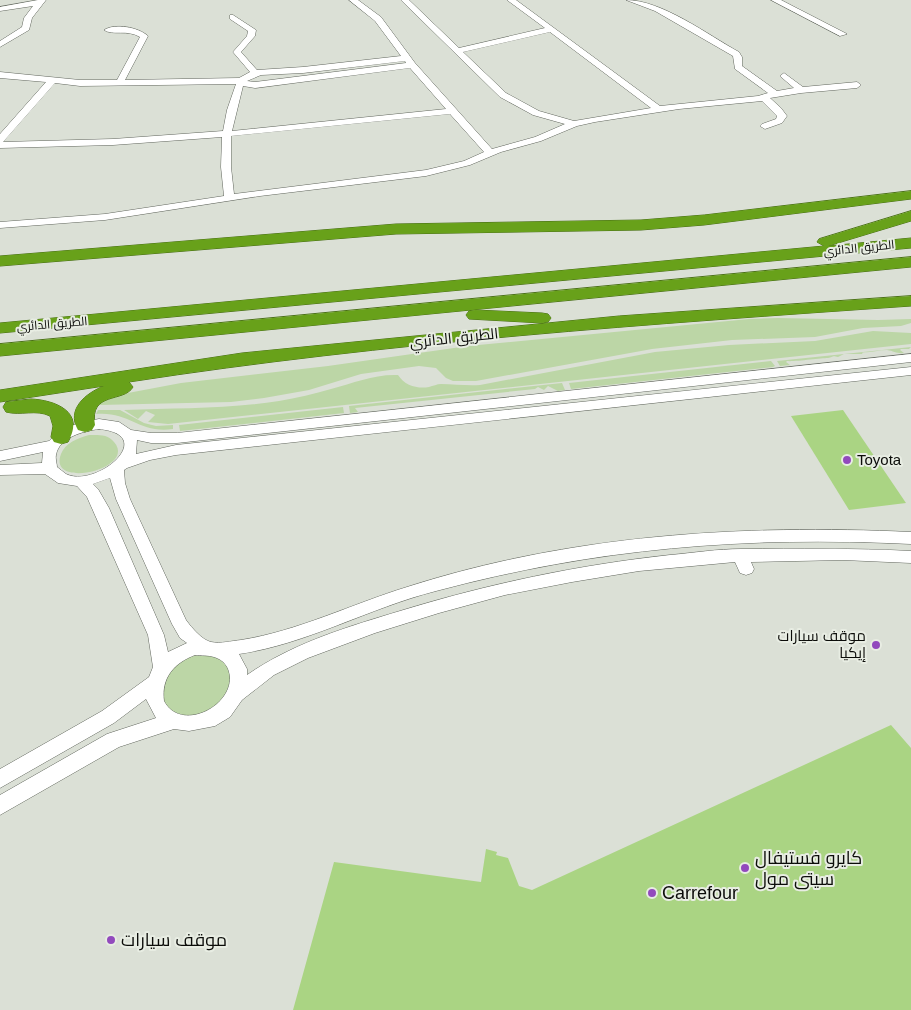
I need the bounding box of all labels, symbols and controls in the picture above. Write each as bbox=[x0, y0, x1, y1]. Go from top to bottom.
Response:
street label: الطريق الدائري bbox=[823, 237, 895, 262]
street label: الطريق الدائري bbox=[16, 314, 88, 337]
street label: الطريق الدائري bbox=[409, 324, 499, 355]
place label: Toyota bbox=[857, 451, 902, 468]
marker: Toyota bbox=[841, 454, 853, 466]
place label: موقف سيارات إيكيا bbox=[778, 627, 866, 662]
marker: موقف سيارات إيكيا bbox=[870, 639, 882, 651]
place label: كايرو فستيفال سيتى مول bbox=[755, 848, 862, 890]
marker: كايرو فستيفال سيتى مول bbox=[739, 862, 751, 874]
place label: Carrefour bbox=[662, 883, 738, 903]
marker: Carrefour bbox=[646, 887, 658, 899]
place label: موقف سيارات bbox=[121, 930, 227, 951]
marker: موقف سيارات bbox=[105, 934, 117, 946]

